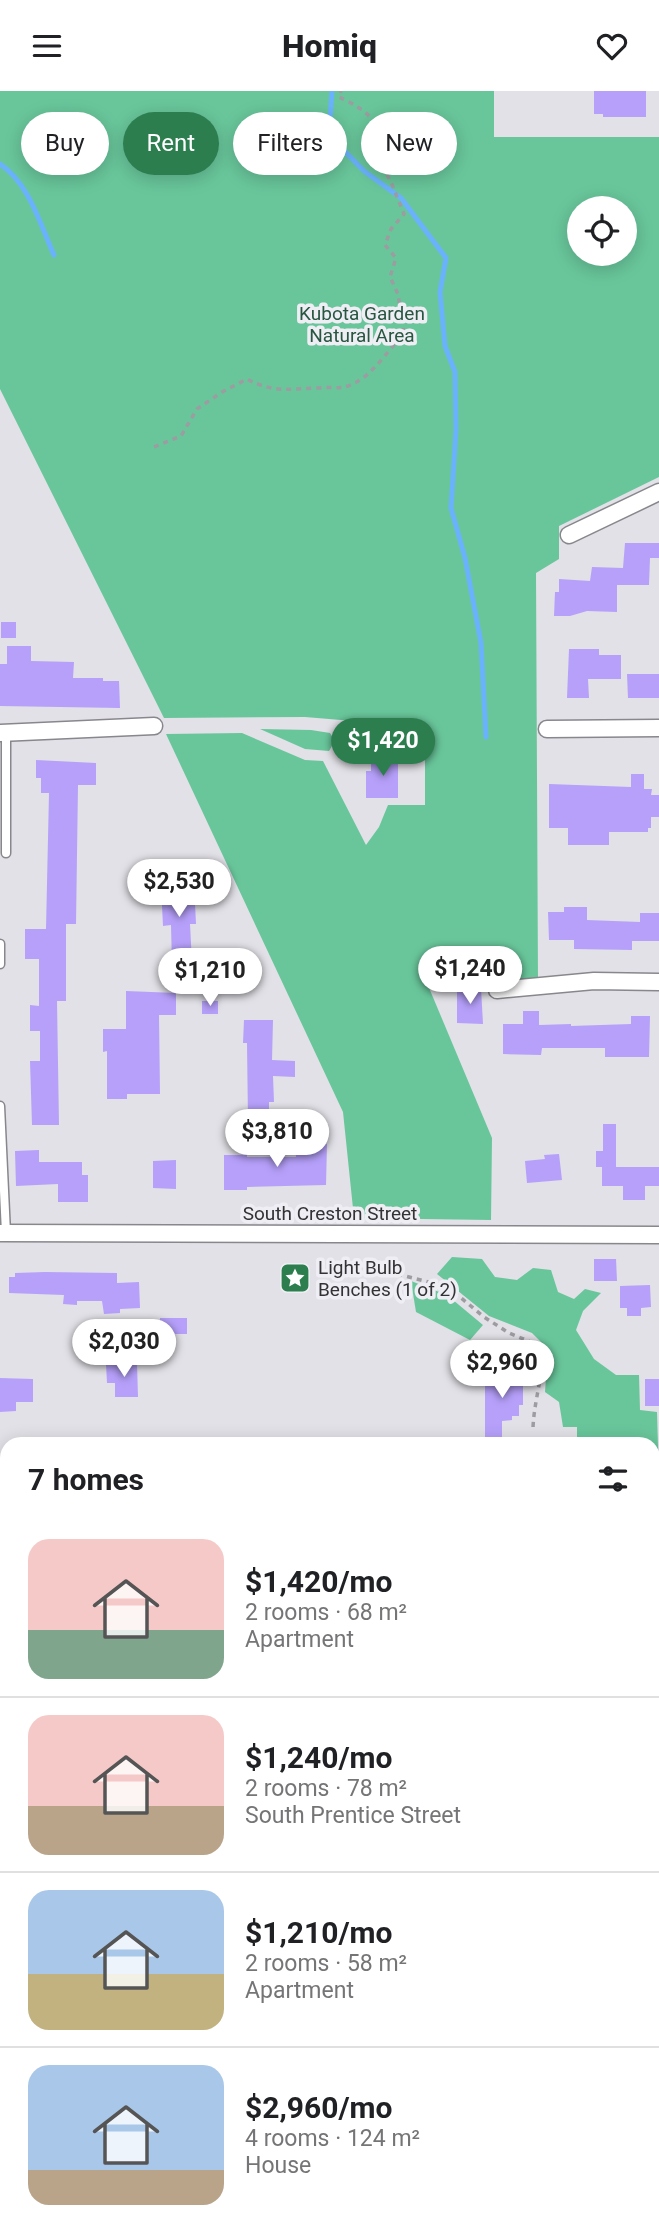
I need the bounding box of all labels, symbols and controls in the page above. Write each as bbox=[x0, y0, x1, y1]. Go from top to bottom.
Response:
icon: menu bbox=[28, 27, 66, 65]
text: Homiq bbox=[282, 27, 377, 65]
icon: heart bbox=[593, 27, 631, 65]
chip: Buy bbox=[21, 112, 109, 175]
chip: Rent bbox=[123, 112, 219, 175]
chip: Filters bbox=[233, 112, 347, 175]
chip: New bbox=[361, 112, 457, 175]
map controls bbox=[567, 196, 637, 266]
button: locate bbox=[567, 196, 637, 266]
park label: Kubota Garden Natural Area bbox=[299, 302, 425, 347]
pin: $1,420 bbox=[326, 719, 440, 778]
text: $1,420 bbox=[347, 727, 419, 754]
pin: $2,530 bbox=[122, 859, 236, 919]
text: $2,530 bbox=[143, 868, 215, 895]
pin: $1,240 bbox=[413, 947, 527, 1006]
pin: $1,210 bbox=[153, 949, 267, 1008]
text: $1,240 bbox=[434, 955, 506, 982]
text: $1,210 bbox=[174, 957, 246, 984]
pin: $3,810 bbox=[220, 1109, 334, 1169]
text: $3,810 bbox=[241, 1118, 313, 1145]
street label: South Creston Street bbox=[243, 1202, 417, 1225]
place label: Light Bulb Benches (1 of 2) bbox=[318, 1256, 457, 1301]
place icon: Light Bulb Benches (1 of 2) bbox=[278, 1261, 312, 1295]
pin: $2,030 bbox=[67, 1319, 181, 1379]
text: $2,030 bbox=[88, 1328, 160, 1355]
pin: $2,960 bbox=[445, 1341, 559, 1400]
text: $2,960 bbox=[466, 1349, 538, 1376]
icon: filters bbox=[594, 1460, 632, 1498]
text: 7 homes bbox=[28, 1462, 144, 1497]
text: $1,420/mo bbox=[245, 1564, 393, 1599]
icon: home bbox=[84, 1567, 168, 1651]
text: 2 rooms · 68 m² bbox=[245, 1599, 407, 1626]
text: Apartment bbox=[245, 1626, 354, 1653]
text: $1,240/mo bbox=[245, 1740, 393, 1775]
icon: home bbox=[84, 1743, 168, 1827]
text: 2 rooms · 78 m² bbox=[245, 1775, 407, 1802]
text: South Prentice Street bbox=[245, 1802, 461, 1829]
text: $1,210/mo bbox=[245, 1915, 393, 1950]
icon: home bbox=[84, 1918, 168, 2002]
text: 2 rooms · 58 m² bbox=[245, 1950, 407, 1977]
text: Apartment bbox=[245, 1977, 354, 2004]
text: $2,960/mo bbox=[245, 2090, 393, 2125]
icon: home bbox=[84, 2093, 168, 2177]
text: 4 rooms · 124 m² bbox=[245, 2125, 420, 2152]
text: House bbox=[245, 2152, 311, 2179]

